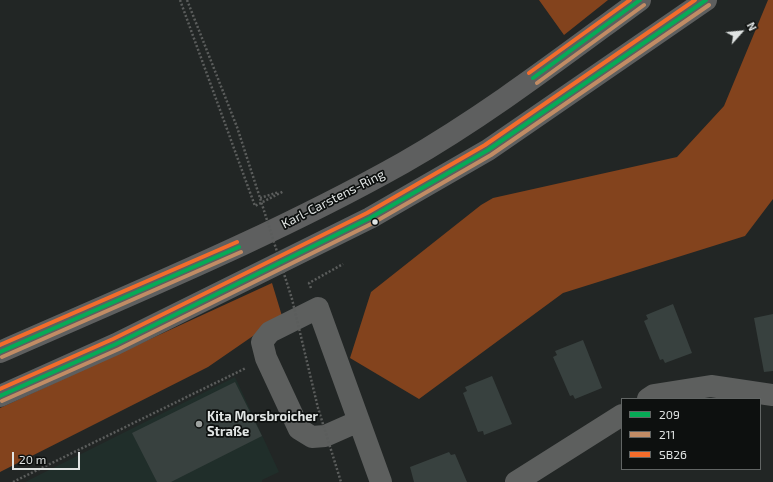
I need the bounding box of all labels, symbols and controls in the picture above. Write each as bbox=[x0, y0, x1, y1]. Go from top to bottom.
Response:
north arrow bbox=[721, 12, 761, 52]
text: N bbox=[745, 20, 760, 33]
street label: Karl-Carstens-Ring bbox=[279, 166, 387, 232]
unlabelled marker bbox=[370, 217, 380, 227]
legend bbox=[621, 398, 761, 470]
text: 209 bbox=[659, 407, 680, 421]
place label: Kita Morsbroicher Straße bbox=[207, 409, 318, 440]
marker: Kita Morsbroicher Straße bbox=[194, 419, 204, 429]
text: 211 bbox=[659, 427, 675, 441]
scale bar bbox=[14, 444, 82, 470]
text: SB26 bbox=[659, 447, 687, 461]
text: 20 m bbox=[19, 452, 46, 466]

